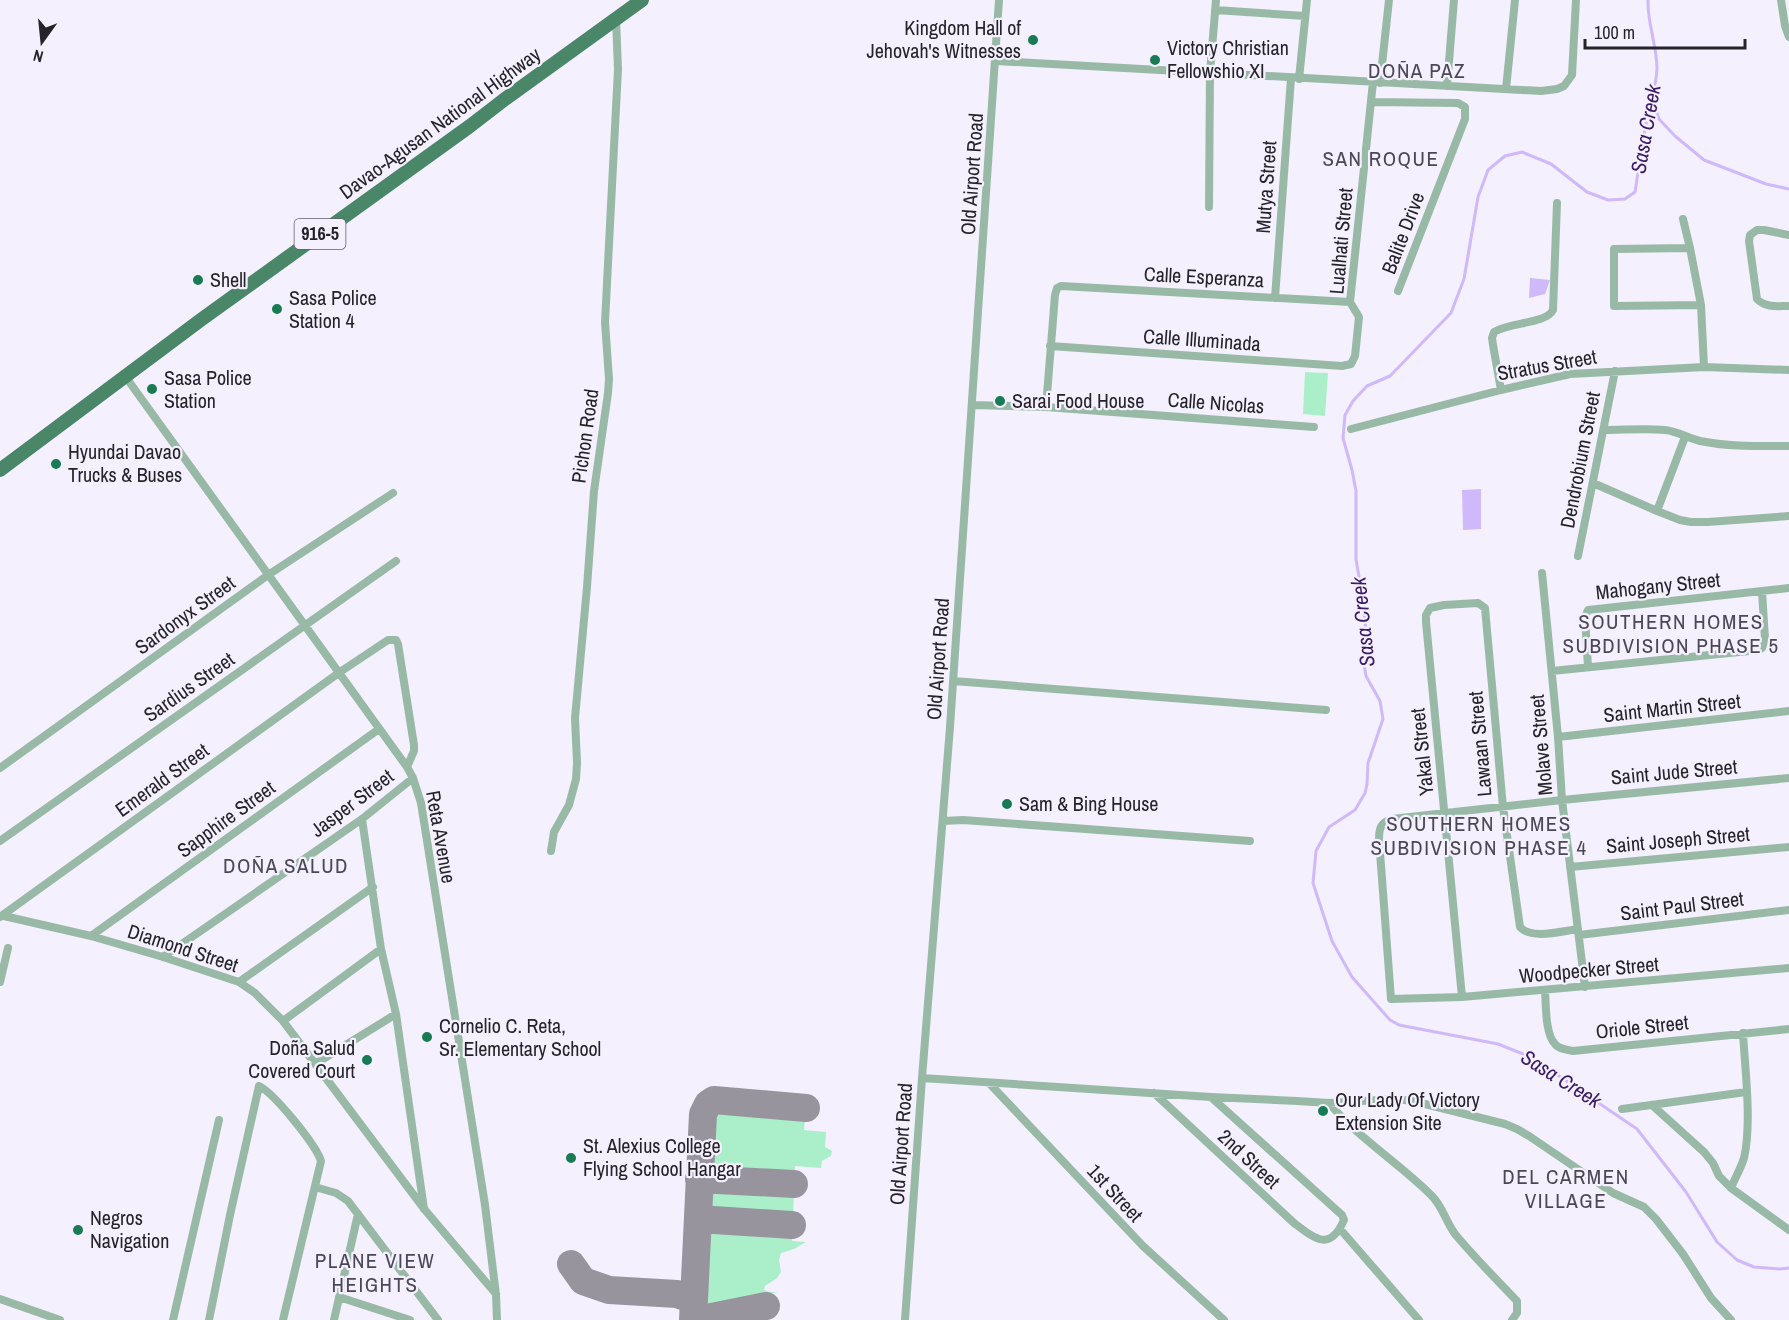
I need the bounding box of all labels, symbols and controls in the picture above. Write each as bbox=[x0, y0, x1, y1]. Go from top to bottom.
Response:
north arrow bbox=[12, 12, 72, 72]
scale bar bbox=[1585, 12, 1746, 50]
place label: Kingdom Hall of Jehovah's Witnesses bbox=[867, 14, 1021, 64]
text: 100 m bbox=[1594, 20, 1635, 45]
marker: Kingdom Hall of Jehovah's Witnesses bbox=[1026, 33, 1040, 47]
place label: Victory Christian Fellowshio XI bbox=[1167, 34, 1289, 84]
street label: Davao-Agusan National Highway bbox=[334, 40, 546, 205]
text: N bbox=[31, 45, 46, 68]
marker: Victory Christian Fellowshio XI bbox=[1148, 53, 1162, 67]
district label: DOÑA PAZ bbox=[1368, 56, 1466, 85]
water label: Sasa Creek bbox=[1623, 81, 1668, 176]
street label: Old Airport Road bbox=[954, 112, 989, 236]
street label: Mutya Street bbox=[1249, 139, 1282, 234]
district label: SAN ROQUE bbox=[1323, 144, 1439, 173]
street label: Lualhati Street bbox=[1322, 186, 1359, 295]
street label: Balite Drive bbox=[1375, 188, 1430, 278]
road number: 916-5 bbox=[294, 219, 346, 249]
street label: Calle Esperanza bbox=[1143, 260, 1265, 293]
place label: Shell bbox=[210, 266, 246, 293]
marker: Shell bbox=[191, 273, 205, 287]
place label: Sasa Police Station 4 bbox=[289, 284, 377, 334]
marker: Sasa Police Station 4 bbox=[270, 302, 284, 316]
street label: Calle Illuminada bbox=[1142, 322, 1262, 357]
street label: Stratus Street bbox=[1495, 342, 1599, 387]
place label: Sasa Police Station bbox=[164, 364, 252, 414]
marker: Sasa Police Station bbox=[145, 382, 159, 396]
street label: Calle Nicolas bbox=[1167, 386, 1265, 419]
street label: Pichon Road bbox=[565, 387, 604, 485]
place label: Sarai Food House bbox=[1012, 387, 1144, 414]
street label: Dendrobium Street bbox=[1553, 389, 1606, 530]
marker: Sarai Food House bbox=[993, 394, 1007, 408]
place label: Hyundai Davao Trucks & Buses bbox=[68, 438, 182, 488]
marker: Hyundai Davao Trucks & Buses bbox=[49, 457, 63, 471]
street label: Mahogany Street bbox=[1594, 566, 1722, 605]
street label: Sardonyx Street bbox=[129, 569, 241, 660]
water label: Sasa Creek bbox=[1343, 574, 1382, 668]
street label: Old Airport Road bbox=[920, 597, 955, 721]
district label: SOUTHERN HOMES SUBDIVISION PHASE 5 bbox=[1562, 607, 1780, 660]
street label: Sardius Street bbox=[138, 645, 240, 728]
street label: Saint Martin Street bbox=[1602, 687, 1742, 728]
street label: Lawaan Street bbox=[1461, 690, 1498, 798]
street label: Molave Street bbox=[1523, 693, 1558, 797]
street label: Yakal Street bbox=[1403, 706, 1440, 797]
street label: Emerald Street bbox=[110, 736, 214, 823]
street label: Saint Jude Street bbox=[1610, 752, 1739, 790]
street label: Jasper Street bbox=[305, 762, 399, 843]
street label: Sapphire Street bbox=[171, 774, 280, 863]
street label: Reta Avenue bbox=[420, 788, 463, 885]
place label: Sam & Bing House bbox=[1019, 790, 1158, 817]
marker: Sam & Bing House bbox=[1000, 797, 1014, 811]
district label: SOUTHERN HOMES SUBDIVISION PHASE 4 bbox=[1370, 809, 1588, 862]
street label: Saint Joseph Street bbox=[1605, 820, 1751, 859]
district label: DOÑA SALUD bbox=[223, 851, 349, 880]
street label: Saint Paul Street bbox=[1619, 884, 1746, 926]
street label: Diamond Street bbox=[124, 917, 242, 978]
street label: Woodpecker Street bbox=[1518, 950, 1660, 989]
street label: Oriole Street bbox=[1594, 1008, 1690, 1045]
place label: Cornelio C. Reta, Sr. Elementary School bbox=[439, 1012, 601, 1062]
marker: Cornelio C. Reta, Sr. Elementary School bbox=[420, 1030, 434, 1044]
place label: Doña Salud Covered Court bbox=[248, 1034, 355, 1084]
water label: Sasa Creek bbox=[1515, 1042, 1608, 1115]
marker: Doña Salud Covered Court bbox=[360, 1053, 374, 1067]
street label: Old Airport Road bbox=[883, 1082, 918, 1206]
place label: Our Lady Of Victory Extension Site bbox=[1335, 1086, 1480, 1136]
marker: Our Lady Of Victory Extension Site bbox=[1316, 1104, 1330, 1118]
street label: 2nd Street bbox=[1212, 1123, 1287, 1195]
place label: St. Alexius College Flying School Hangar bbox=[583, 1132, 741, 1182]
marker: St. Alexius College Flying School Hangar bbox=[564, 1151, 578, 1165]
street label: 1st Street bbox=[1082, 1158, 1149, 1228]
district label: DEL CARMEN VILLAGE bbox=[1502, 1162, 1630, 1215]
place label: Negros Navigation bbox=[90, 1204, 169, 1254]
marker: Negros Navigation bbox=[71, 1223, 85, 1237]
district label: PLANE VIEW HEIGHTS bbox=[315, 1246, 435, 1299]

